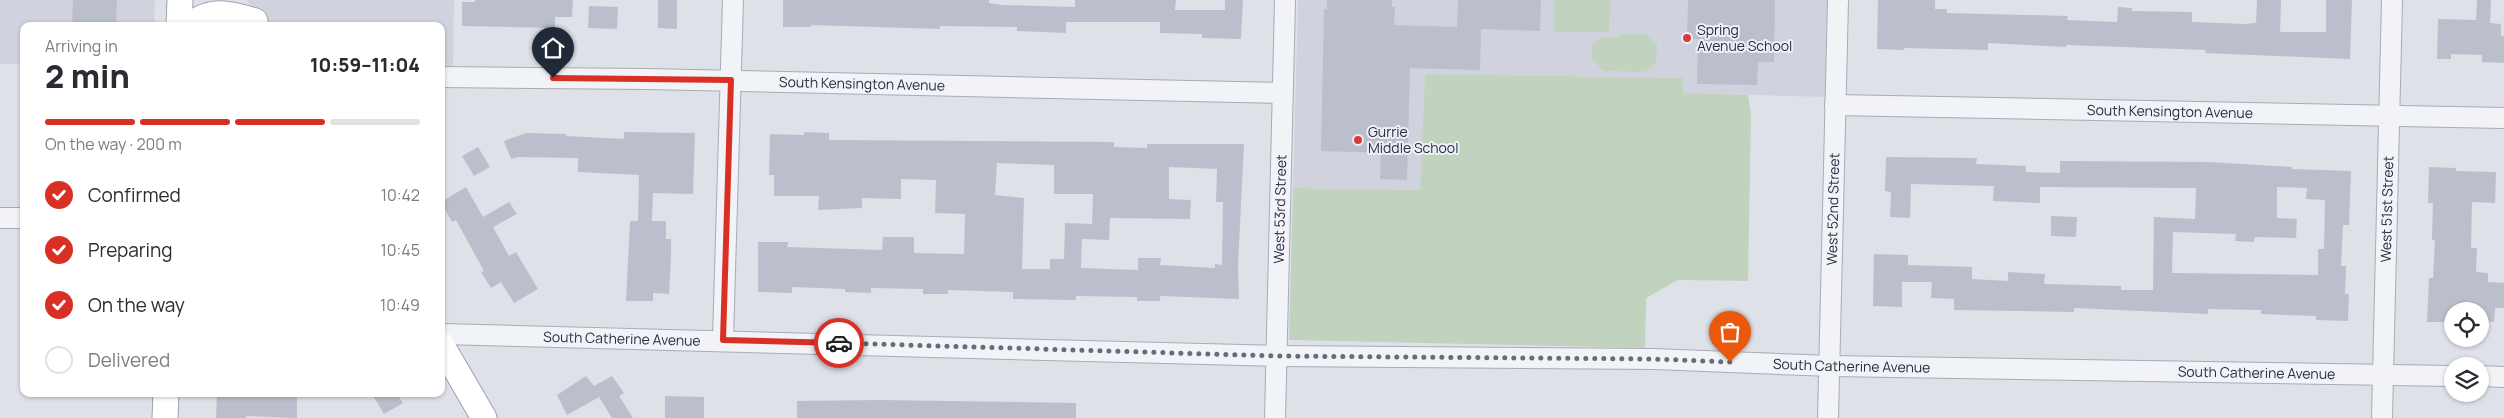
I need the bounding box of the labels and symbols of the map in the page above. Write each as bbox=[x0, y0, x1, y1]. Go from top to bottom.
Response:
place label: Spring Avenue School bbox=[1697, 20, 1792, 55]
pin bbox=[532, 27, 574, 78]
marker: Spring Avenue School bbox=[1681, 32, 1693, 44]
street label: South Kensington Avenue bbox=[779, 72, 945, 95]
street label: South Kensington Avenue bbox=[2087, 100, 2253, 122]
place label: Gurrie Middle School bbox=[1368, 122, 1458, 157]
marker: Gurrie Middle School bbox=[1352, 134, 1364, 146]
street label: West 52nd Street bbox=[1822, 152, 1843, 265]
street label: West 53rd Street bbox=[1269, 154, 1290, 264]
street label: West 51st Street bbox=[2376, 155, 2397, 263]
pin bbox=[1709, 311, 1751, 362]
courier bbox=[814, 318, 864, 368]
street label: South Catherine Avenue bbox=[543, 327, 701, 350]
street label: South Catherine Avenue bbox=[1772, 354, 1930, 377]
street label: South Catherine Avenue bbox=[2178, 362, 2335, 383]

